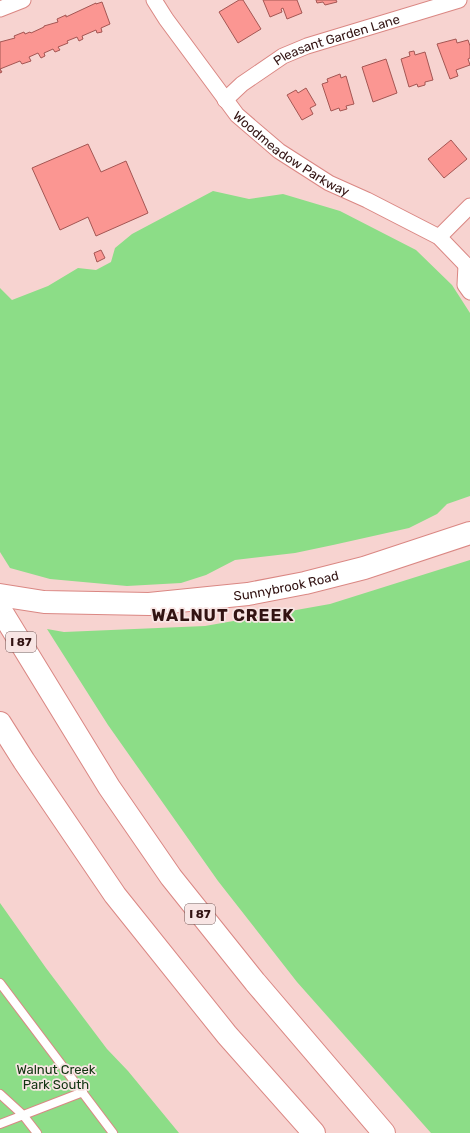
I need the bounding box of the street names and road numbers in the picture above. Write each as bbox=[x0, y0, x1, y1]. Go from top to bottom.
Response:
street label: Pleasant Garden Lane bbox=[271, 11, 401, 68]
street label: Woodmeadow Parkway bbox=[230, 108, 352, 199]
street label: Sunnybrook Road bbox=[233, 568, 340, 603]
road number: I 87 bbox=[6, 632, 36, 652]
road number: I 87 bbox=[185, 904, 215, 924]

